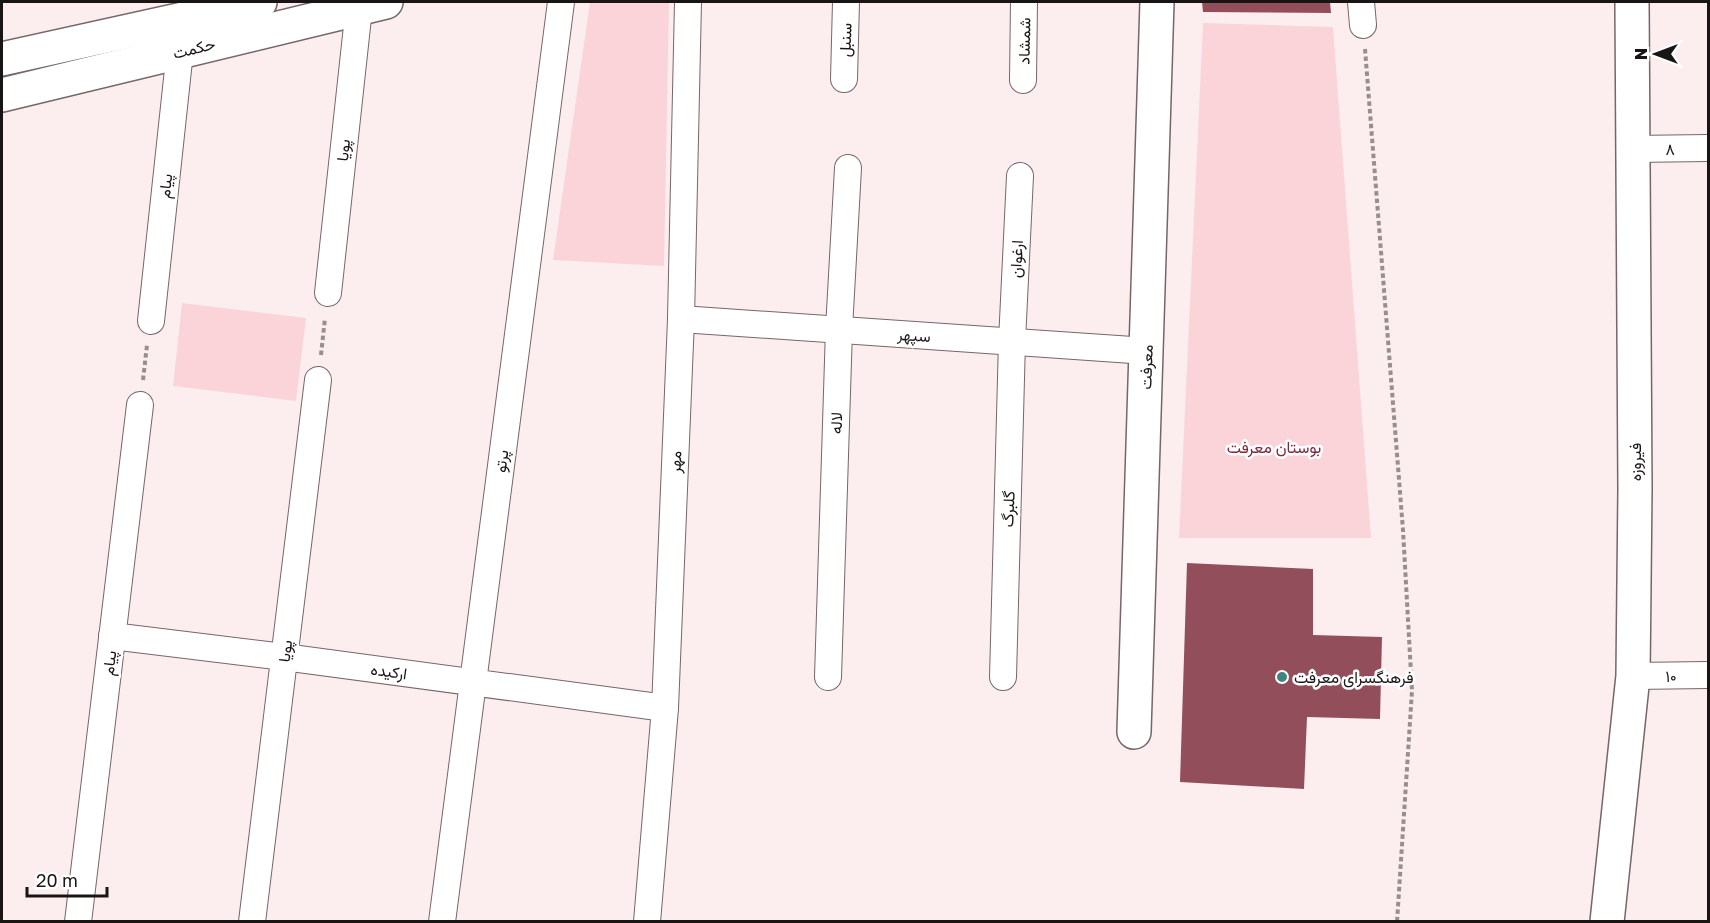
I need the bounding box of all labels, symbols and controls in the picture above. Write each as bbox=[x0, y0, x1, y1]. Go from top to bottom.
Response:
street label: شمشاد bbox=[1014, 17, 1034, 65]
street label: سنبل bbox=[834, 23, 857, 58]
north arrow bbox=[1626, 24, 1686, 84]
street label: حکمت bbox=[171, 33, 218, 63]
text: N bbox=[1631, 48, 1651, 60]
street label: پویا bbox=[332, 138, 356, 162]
street label: ۸ bbox=[1665, 139, 1675, 159]
street label: پیام bbox=[154, 172, 178, 200]
street label: ارغوان bbox=[1005, 240, 1028, 279]
street label: سپهر bbox=[895, 324, 931, 348]
street label: معرفت bbox=[1135, 344, 1158, 390]
street label: لاله bbox=[826, 412, 846, 434]
park label: بوستان معرفت bbox=[1227, 437, 1321, 458]
street label: فیروزه bbox=[1625, 443, 1646, 481]
street label: پرتو bbox=[490, 449, 514, 474]
street label: مهر bbox=[665, 450, 686, 475]
street label: گلبرگ bbox=[997, 490, 1020, 528]
street label: پویا bbox=[274, 639, 298, 663]
street label: پیام bbox=[98, 649, 122, 677]
street label: ارکیده bbox=[369, 659, 409, 684]
street label: ۱۰ bbox=[1665, 666, 1677, 686]
place label: فرهنگسرای معرفت bbox=[1294, 667, 1413, 688]
marker: فرهنگسرای معرفت bbox=[1275, 670, 1289, 684]
scale bar bbox=[27, 860, 106, 898]
text: 20 m bbox=[36, 869, 78, 891]

